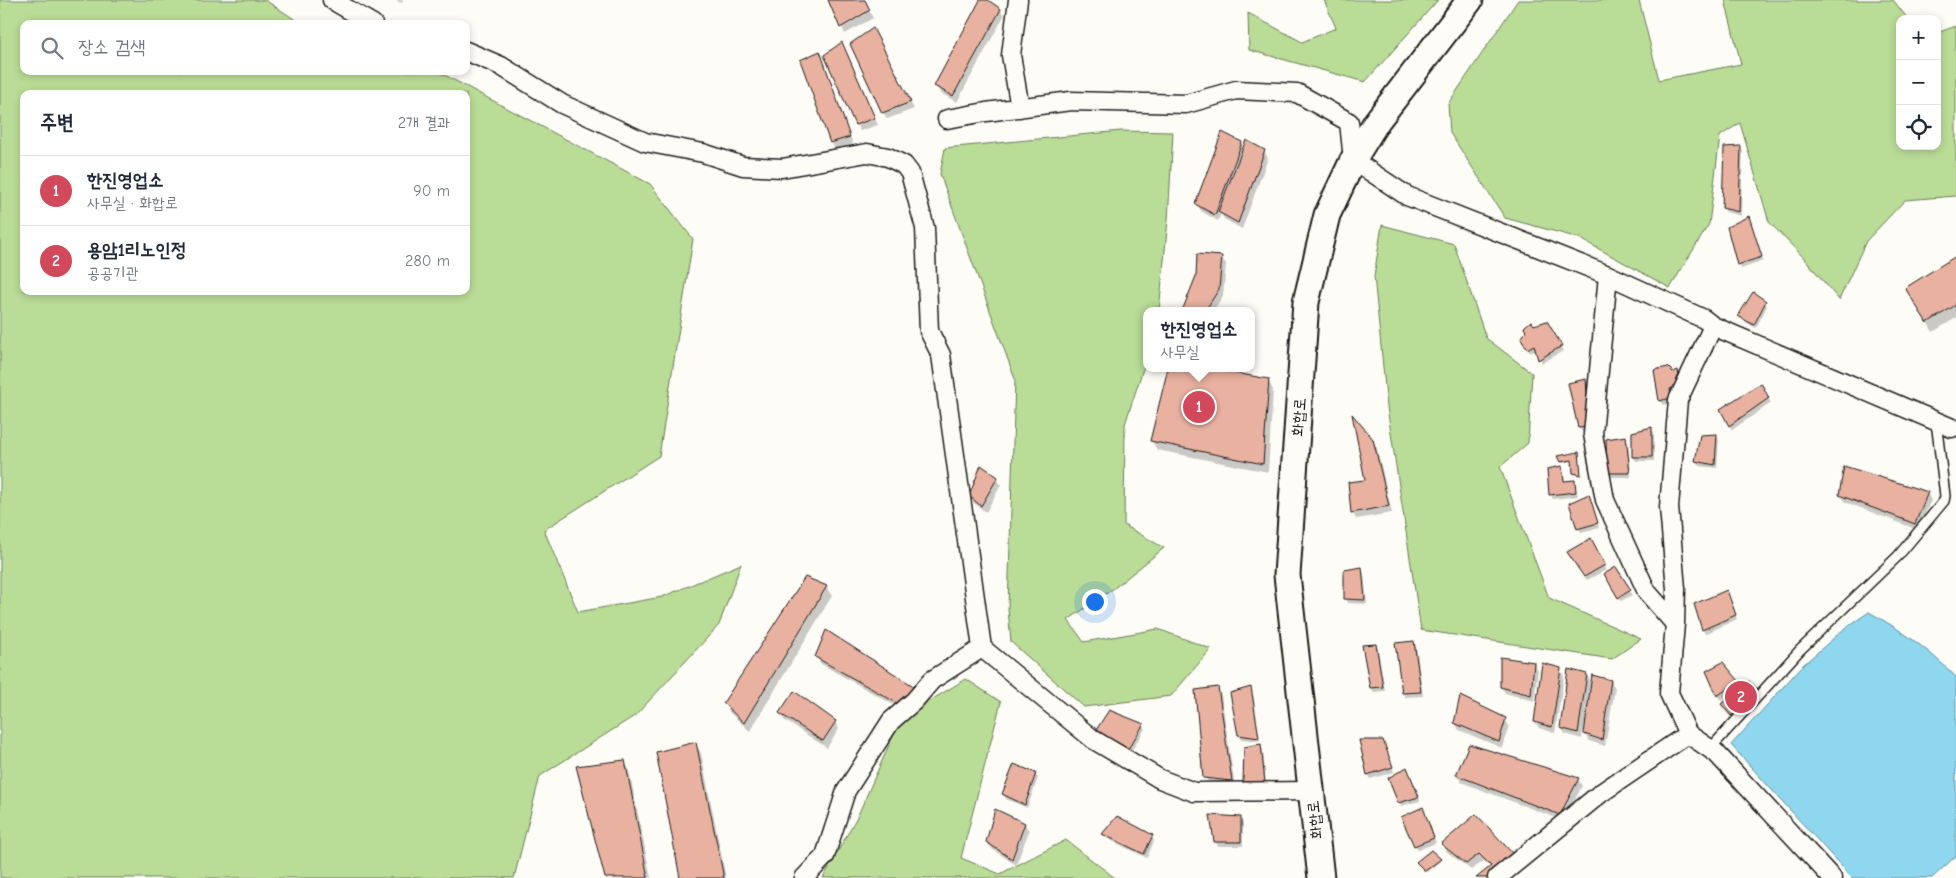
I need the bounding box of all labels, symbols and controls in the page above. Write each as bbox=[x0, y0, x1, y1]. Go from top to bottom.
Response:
map controls bbox=[1896, 15, 1941, 150]
button: + bbox=[1896, 15, 1941, 60]
search box bbox=[20, 20, 470, 75]
icon: search bbox=[38, 34, 66, 62]
text: 장소 검색 bbox=[78, 36, 146, 58]
button: − bbox=[1896, 60, 1941, 105]
button: locate bbox=[1896, 105, 1941, 150]
text: 주변 bbox=[40, 110, 74, 134]
text: 2개 결과 bbox=[398, 114, 450, 132]
text: 한진영업소 bbox=[87, 169, 163, 191]
text: 1 bbox=[53, 182, 59, 200]
text: 90 m bbox=[413, 182, 450, 200]
text: 사무실 · 화합로 bbox=[87, 194, 178, 212]
text: 용암1리노인정 bbox=[87, 239, 186, 261]
text: 2 bbox=[52, 252, 60, 270]
text: 280 m bbox=[405, 252, 450, 270]
text: 공공기관 bbox=[87, 264, 139, 282]
popup bbox=[1143, 307, 1255, 372]
text: 한진영업소 bbox=[1161, 318, 1237, 340]
text: 사무실 bbox=[1161, 343, 1199, 361]
pin: 1 bbox=[1183, 388, 1215, 426]
street label: 화합로 bbox=[1289, 397, 1309, 437]
your location bbox=[1082, 589, 1108, 615]
pin: 2 bbox=[1725, 678, 1757, 716]
street label: 화합로 bbox=[1304, 800, 1326, 840]

